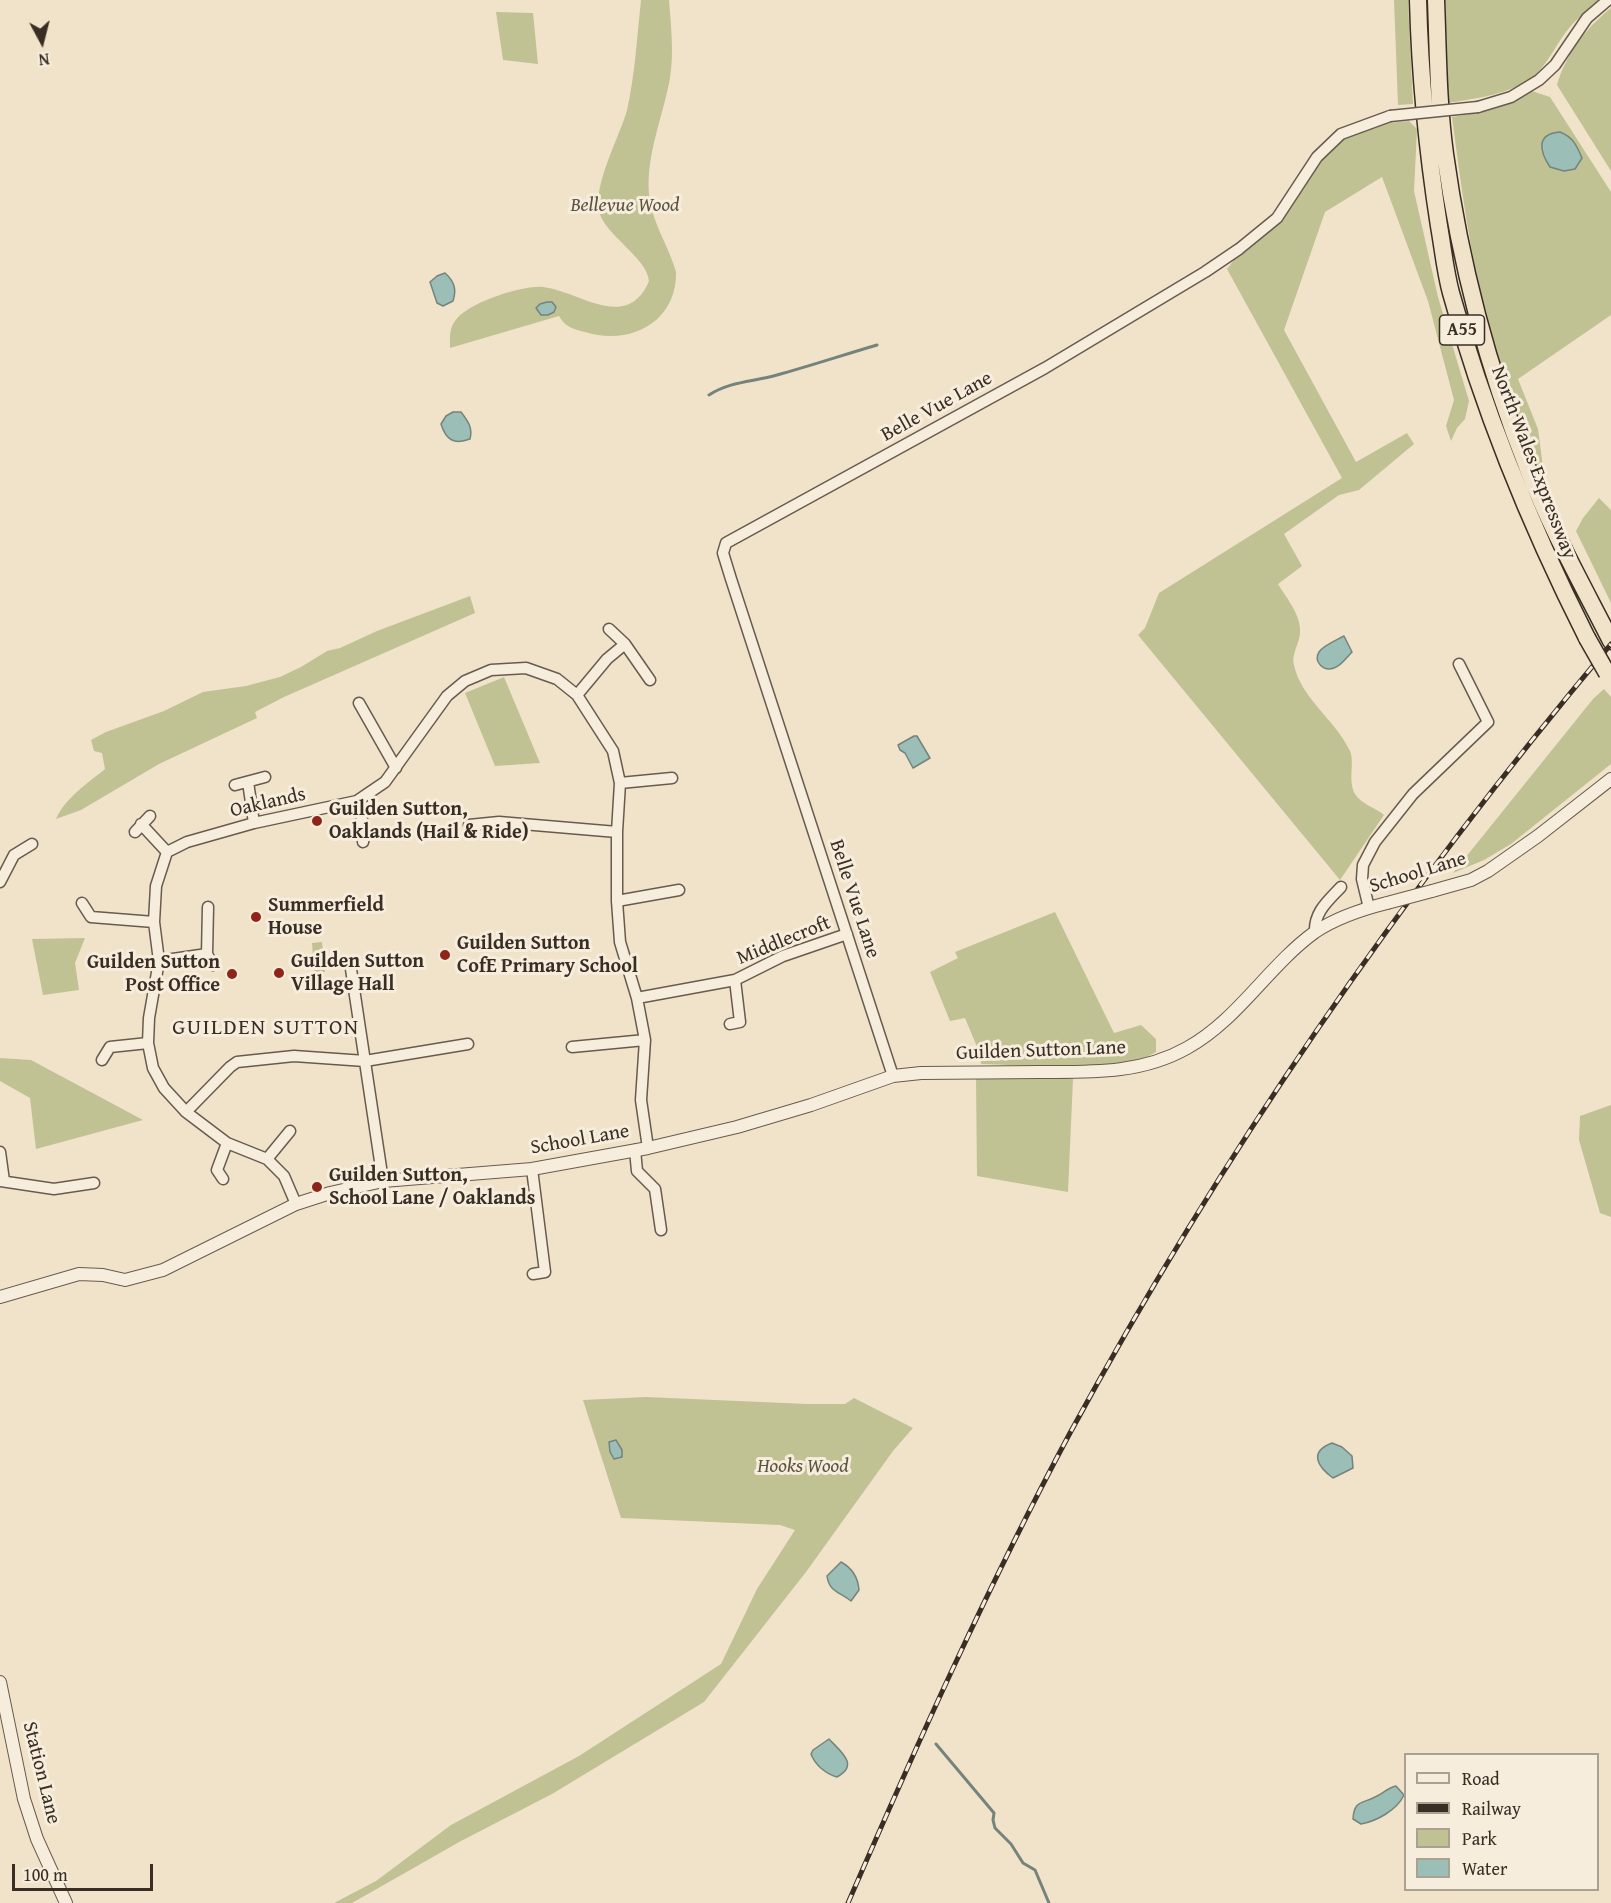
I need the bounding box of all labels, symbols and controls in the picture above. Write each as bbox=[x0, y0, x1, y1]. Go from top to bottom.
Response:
north arrow bbox=[12, 12, 72, 72]
text: N bbox=[37, 47, 51, 72]
park label: Bellevue Wood bbox=[570, 194, 680, 218]
road number: A55 bbox=[1440, 315, 1484, 345]
street label: North Wales Expressway bbox=[1485, 363, 1581, 563]
street label: Belle Vue Lane bbox=[877, 367, 997, 447]
street label: Oaklands bbox=[228, 783, 308, 823]
place label: Guilden Sutton, Oaklands (Hail & Ride) bbox=[329, 798, 529, 845]
marker: Guilden Sutton, Oaklands (Hail & Ride) bbox=[310, 814, 324, 828]
street label: Belle Vue Lane bbox=[824, 837, 884, 961]
street label: School Lane bbox=[1367, 847, 1469, 899]
place label: Summerfield House bbox=[268, 894, 384, 941]
marker: Summerfield House bbox=[249, 910, 263, 924]
street label: Middlecroft bbox=[734, 911, 834, 971]
place label: Guilden Sutton CofE Primary School bbox=[457, 932, 638, 979]
marker: Guilden Sutton CofE Primary School bbox=[438, 948, 452, 962]
place label: Guilden Sutton Village Hall bbox=[291, 950, 424, 997]
place label: Guilden Sutton Post Office bbox=[87, 951, 220, 998]
marker: Guilden Sutton Village Hall bbox=[272, 966, 286, 980]
marker: Guilden Sutton Post Office bbox=[225, 967, 239, 981]
district label: GUILDEN SUTTON bbox=[172, 1015, 360, 1041]
street label: Guilden Sutton Lane bbox=[956, 1036, 1126, 1066]
street label: School Lane bbox=[529, 1120, 631, 1160]
place label: Guilden Sutton, School Lane / Oaklands bbox=[329, 1164, 535, 1211]
marker: Guilden Sutton, School Lane / Oaklands bbox=[310, 1180, 324, 1194]
park label: Hooks Wood bbox=[757, 1455, 849, 1479]
street label: Station Lane bbox=[17, 1719, 65, 1827]
legend bbox=[1404, 1753, 1599, 1891]
text: Road bbox=[1462, 1765, 1500, 1792]
text: Railway bbox=[1462, 1795, 1521, 1822]
text: Park bbox=[1462, 1825, 1497, 1852]
scale bar bbox=[15, 1852, 156, 1890]
text: Water bbox=[1462, 1855, 1507, 1882]
text: 100 m bbox=[23, 1861, 68, 1888]

